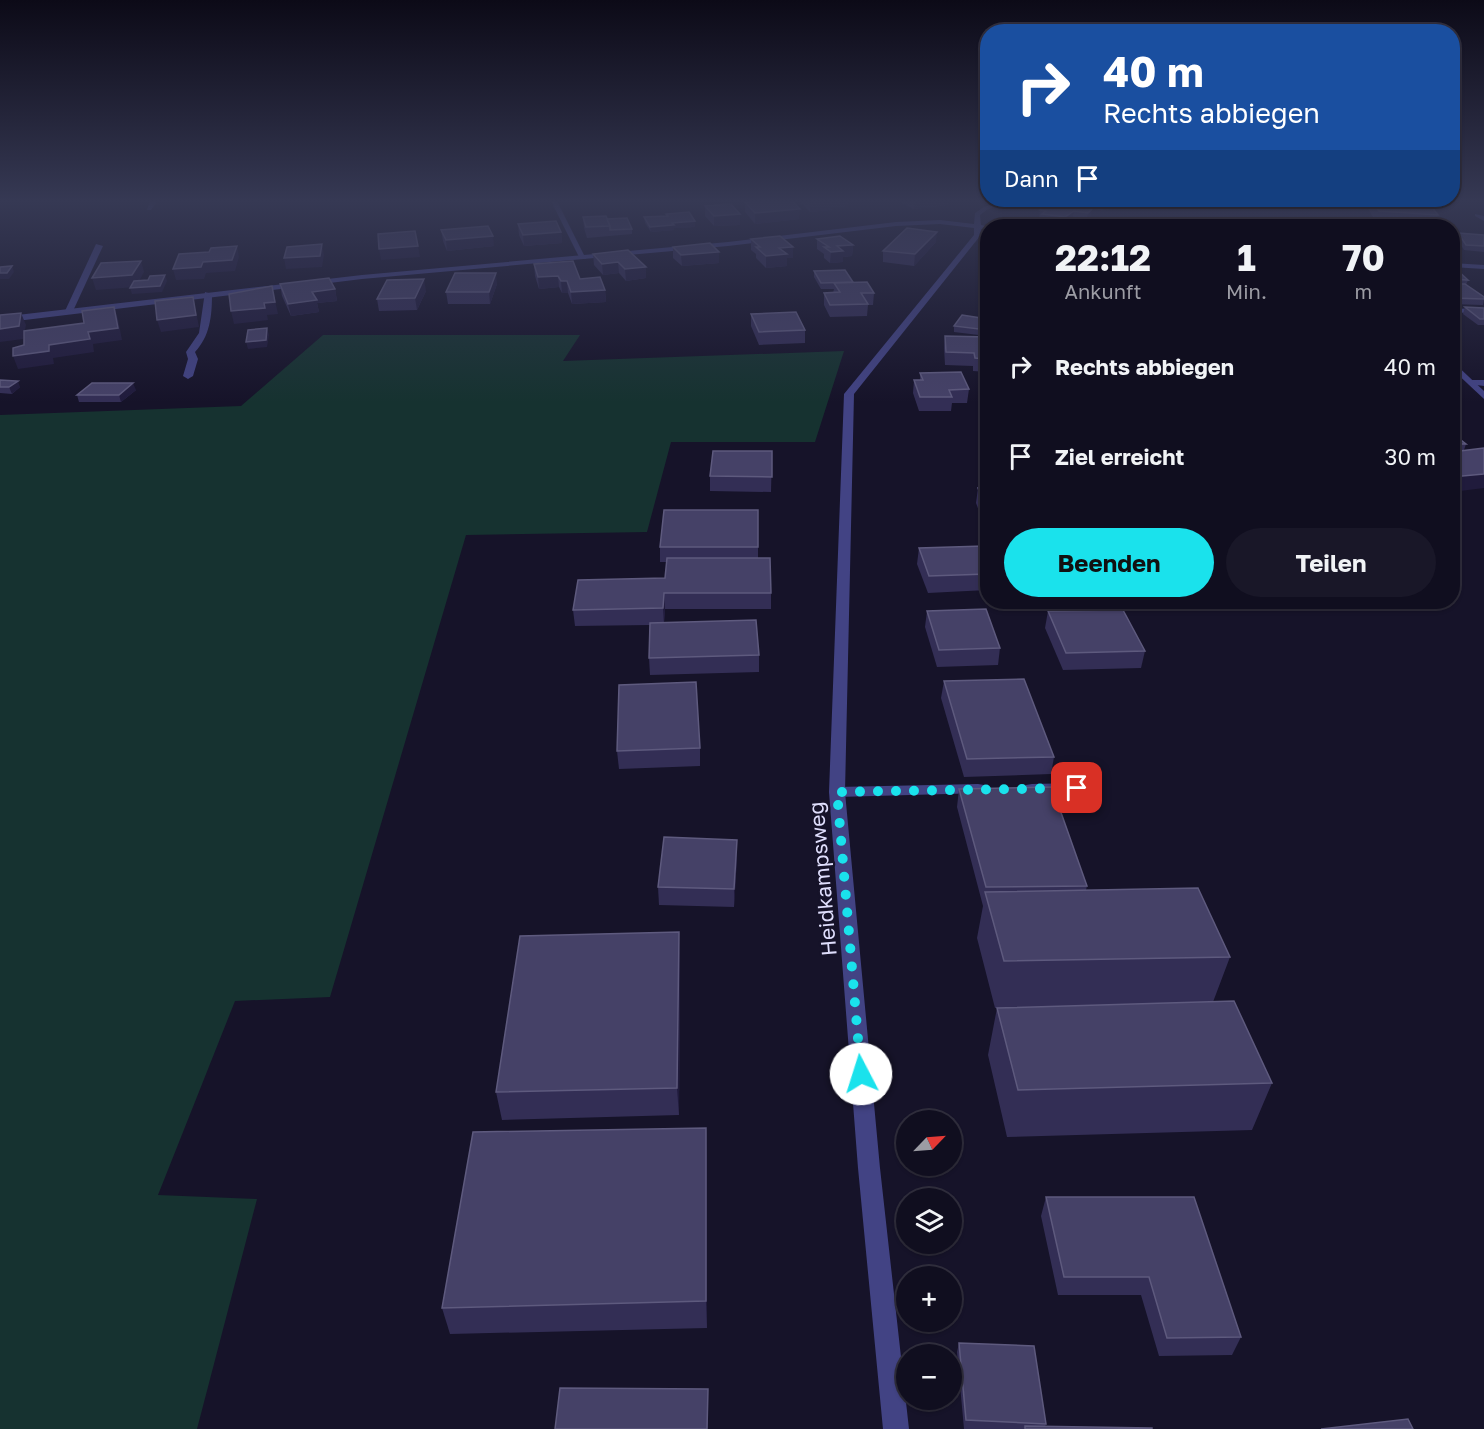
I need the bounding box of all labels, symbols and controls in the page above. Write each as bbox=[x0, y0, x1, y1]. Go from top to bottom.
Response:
text: 40 m bbox=[1103, 46, 1204, 96]
icon: right bbox=[1004, 48, 1082, 126]
text: Rechts abbiegen bbox=[1103, 97, 1320, 129]
icon: arrive bbox=[1071, 162, 1104, 195]
text: Dann bbox=[1004, 165, 1059, 192]
text: 22:12 bbox=[1055, 236, 1151, 279]
text: 1 bbox=[1237, 236, 1256, 279]
text: 70 bbox=[1342, 236, 1385, 279]
text: Ankunft bbox=[1065, 279, 1141, 303]
text: Min. bbox=[1226, 279, 1267, 303]
text: m bbox=[1355, 279, 1372, 303]
icon: right bbox=[1004, 350, 1037, 383]
text: Rechts abbiegen bbox=[1055, 353, 1234, 380]
text: 40 m bbox=[1384, 353, 1436, 380]
icon: arrive bbox=[1004, 440, 1037, 473]
text: Ziel erreicht bbox=[1055, 443, 1184, 470]
text: 30 m bbox=[1385, 443, 1436, 470]
button: Beenden bbox=[1004, 528, 1214, 597]
button: Teilen bbox=[1226, 528, 1436, 597]
pin bbox=[1051, 762, 1102, 813]
icon: arrive bbox=[1060, 771, 1093, 804]
street label: Heidkampsweg bbox=[802, 801, 842, 957]
position arrow bbox=[829, 1042, 893, 1106]
north arrow bbox=[896, 1110, 962, 1176]
map controls bbox=[896, 1110, 962, 1410]
button: layers bbox=[896, 1188, 962, 1254]
button: + bbox=[896, 1266, 962, 1332]
button: − bbox=[896, 1344, 962, 1410]

